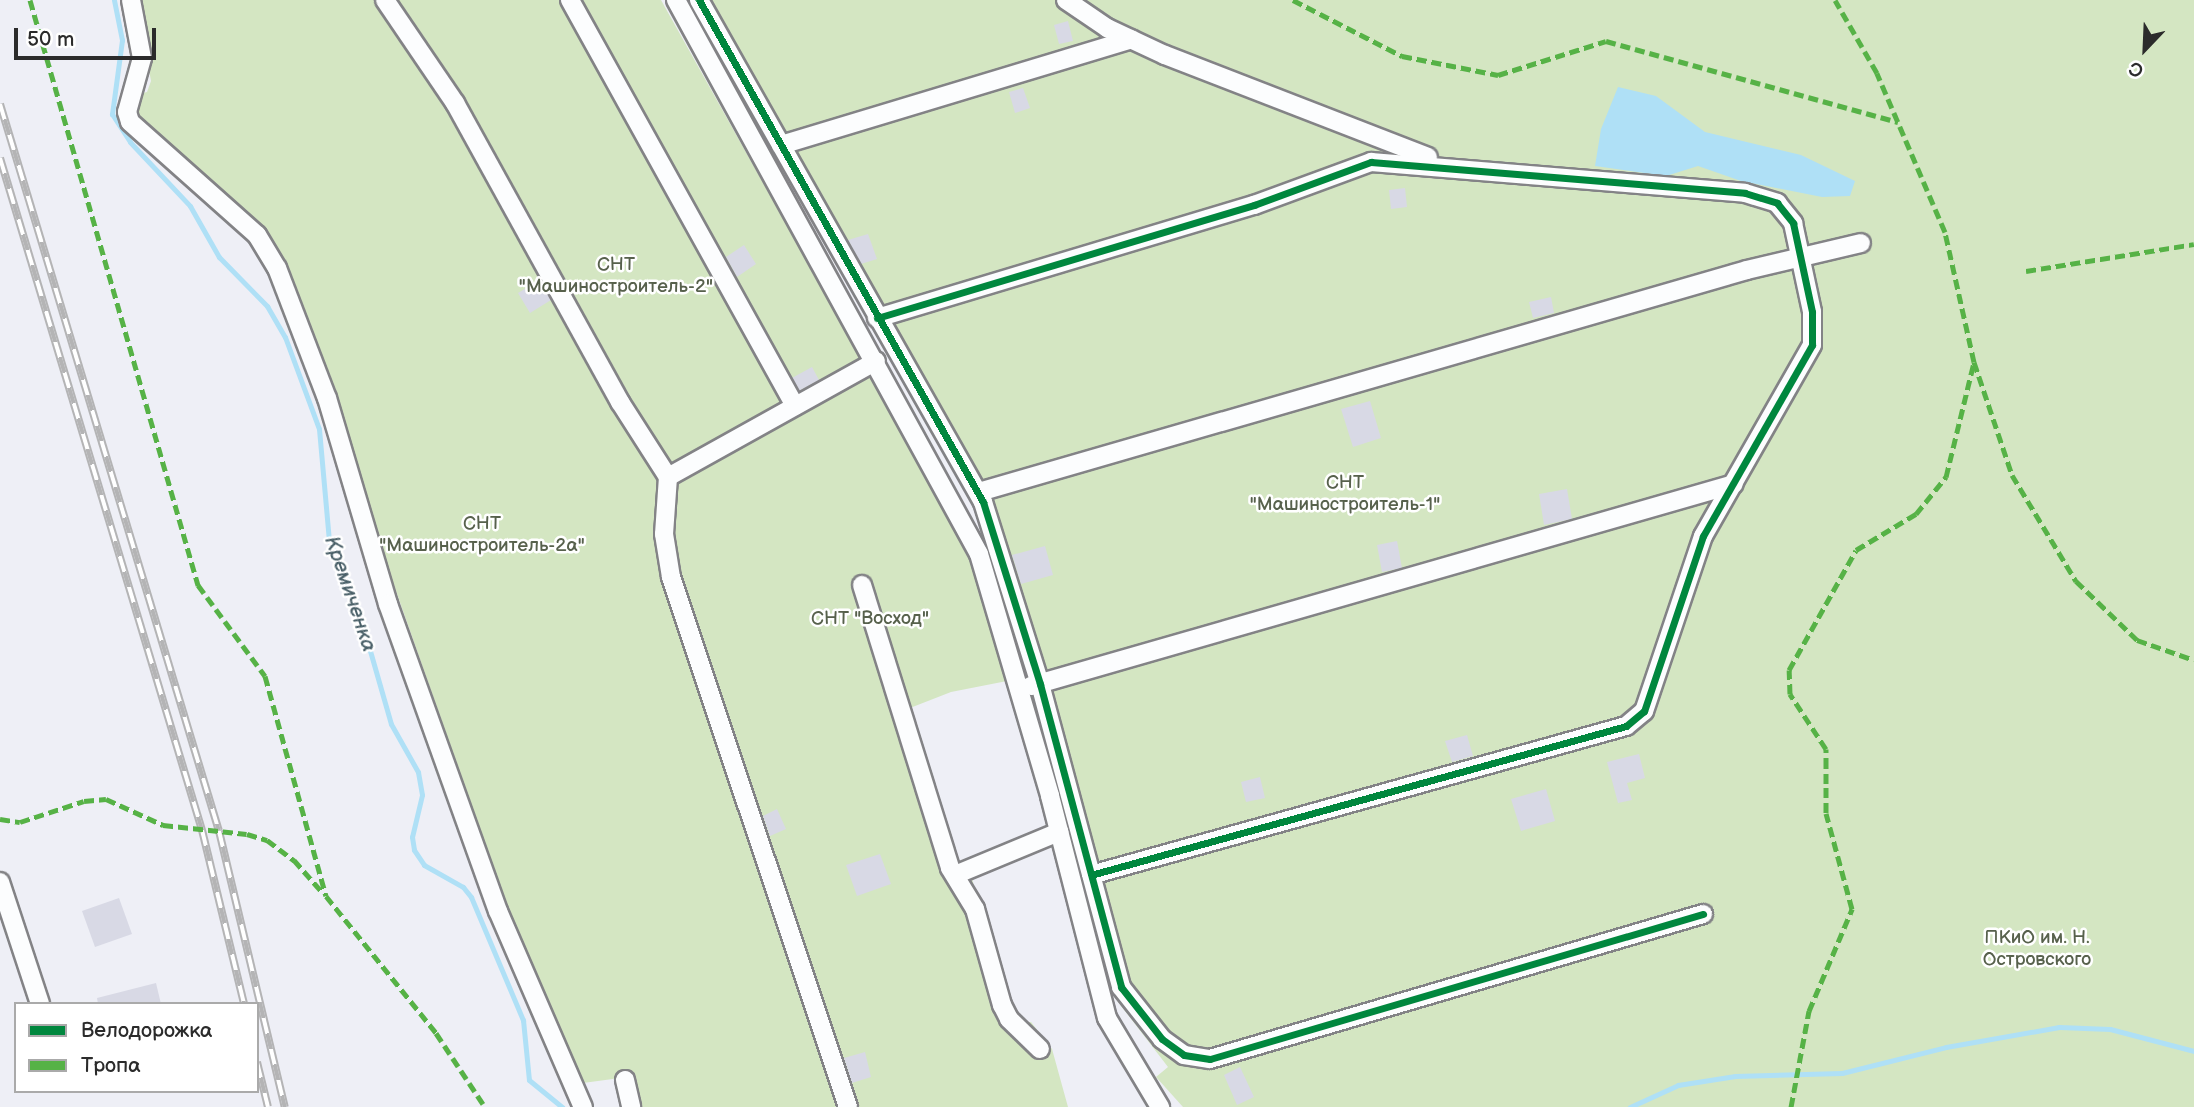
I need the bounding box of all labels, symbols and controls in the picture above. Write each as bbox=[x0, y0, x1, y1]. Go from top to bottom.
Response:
scale bar bbox=[18, 14, 159, 58]
north arrow bbox=[2110, 14, 2180, 84]
text: 50 m bbox=[27, 27, 74, 52]
text: С bbox=[2126, 56, 2147, 82]
park label: СНТ "Машиностроитель-2" bbox=[519, 254, 713, 298]
park label: СНТ "Машиностроитель-1" bbox=[1250, 472, 1440, 516]
park label: СНТ "Машиностроитель-2а" bbox=[379, 513, 585, 557]
water label: Кремиченка bbox=[318, 533, 382, 655]
park label: СНТ "Восход" bbox=[811, 608, 929, 630]
park label: ПКиО им. Н. Островского bbox=[1983, 927, 2091, 971]
legend bbox=[14, 1002, 259, 1093]
text: Велодорожка bbox=[81, 1018, 212, 1043]
text: Тропа bbox=[81, 1053, 141, 1078]

